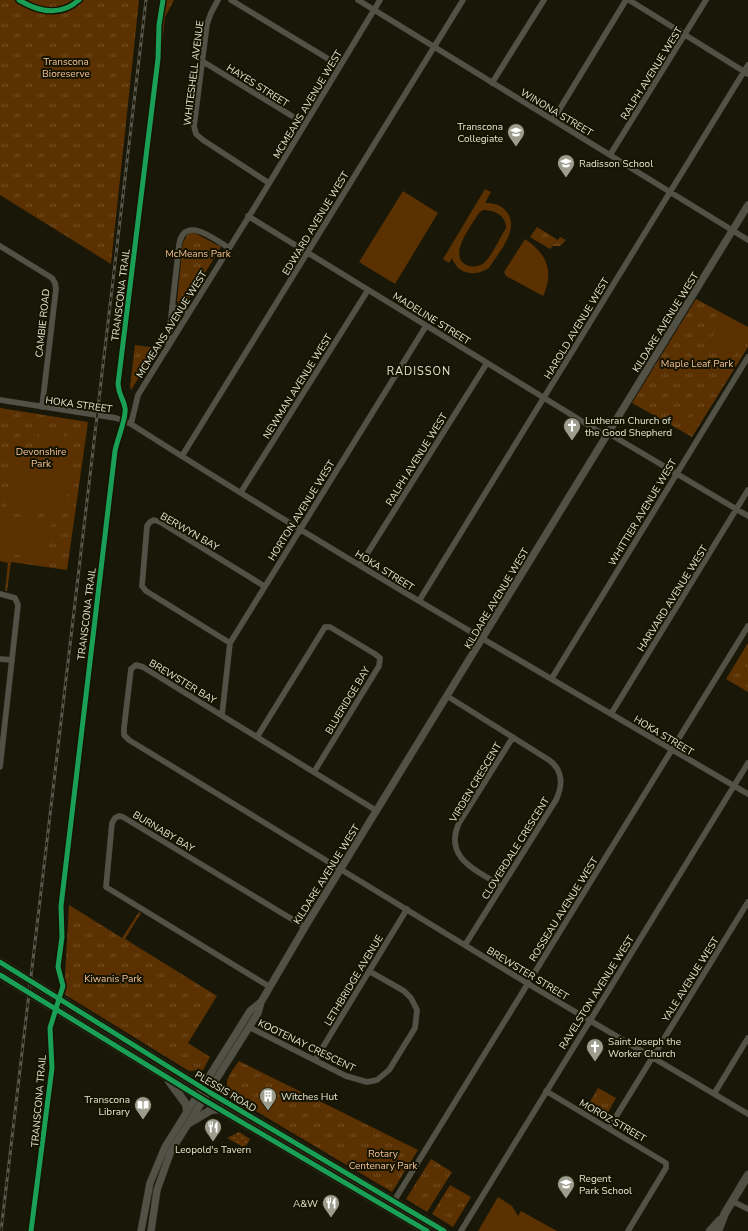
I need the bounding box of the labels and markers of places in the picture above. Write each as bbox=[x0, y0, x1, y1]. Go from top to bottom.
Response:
place label: Transcona Collegiate bbox=[457, 120, 503, 146]
school or university icon: Transcona Collegiate bbox=[506, 122, 526, 147]
school or university icon: Radisson School bbox=[556, 153, 576, 178]
place label: Radisson School bbox=[579, 157, 653, 171]
place label: Lutheran Church of the Good Shepherd bbox=[585, 414, 672, 440]
church icon: Lutheran Church of the Good Shepherd bbox=[562, 416, 582, 441]
place label: Saint Joseph the Worker Church bbox=[608, 1035, 681, 1061]
church icon: Saint Joseph the Worker Church bbox=[585, 1037, 605, 1062]
building icon: Witches Hut bbox=[258, 1086, 278, 1111]
place label: Witches Hut bbox=[281, 1090, 338, 1104]
place label: Transcona Library bbox=[84, 1093, 131, 1119]
library icon: Transcona Library bbox=[133, 1095, 153, 1120]
restaurant icon: Leopold's Tavern bbox=[203, 1117, 223, 1142]
place label: Leopold's Tavern bbox=[175, 1143, 251, 1157]
place label: Regent Park School bbox=[579, 1172, 632, 1198]
school or university icon: Regent Park School bbox=[556, 1174, 576, 1199]
restaurant icon: A&W bbox=[321, 1193, 341, 1218]
place label: A&W bbox=[293, 1197, 318, 1211]

